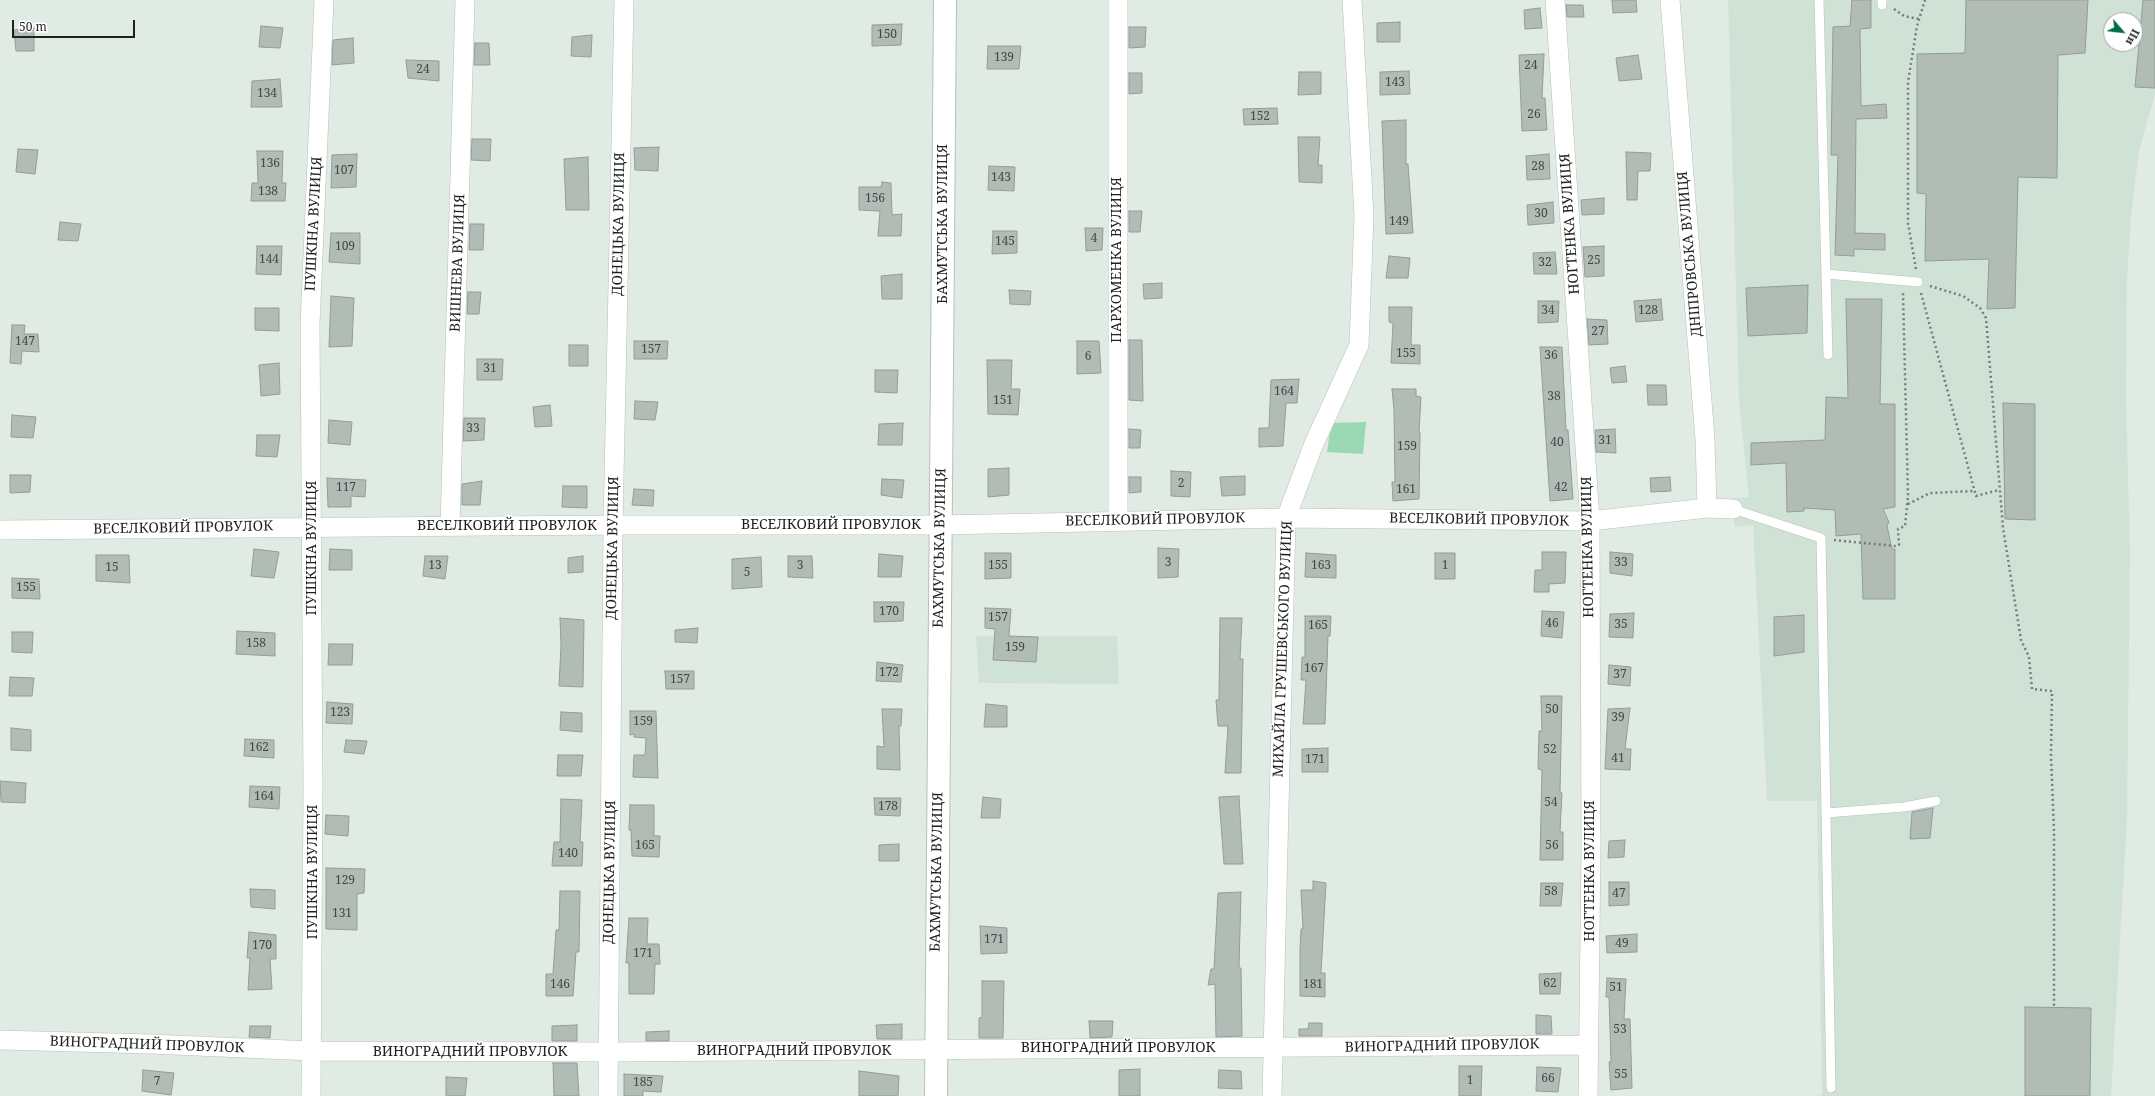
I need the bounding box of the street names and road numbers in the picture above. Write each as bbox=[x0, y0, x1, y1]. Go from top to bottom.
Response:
street label: БАХМУТСЬКА ВУЛИЦЯ bbox=[935, 144, 951, 304]
street label: ДОНЕЦЬКА ВУЛИЦЯ bbox=[609, 152, 629, 296]
street label: НОГТЕНКА ВУЛИЦЯ bbox=[1557, 153, 1583, 295]
street label: ПУШКІНА ВУЛИЦЯ bbox=[302, 156, 326, 292]
street label: ДНІПРОВСЬКА ВУЛИЦЯ bbox=[1674, 170, 1706, 338]
street label: ПАРХОМЕНКА ВУЛИЦЯ bbox=[1109, 177, 1125, 343]
street label: ВИШНЕВА ВУЛИЦЯ bbox=[447, 194, 469, 332]
street label: БАХМУТСЬКА ВУЛИЦЯ bbox=[930, 468, 950, 628]
street label: ДОНЕЦЬКА ВУЛИЦЯ bbox=[603, 476, 623, 620]
street label: НОГТЕНКА ВУЛИЦЯ bbox=[1578, 476, 1598, 618]
street label: ПУШКІНА ВУЛИЦЯ bbox=[304, 481, 320, 615]
street label: ВЕСЕЛКОВИЙ ПРОВУЛОК bbox=[1065, 510, 1245, 530]
street label: ВЕСЕЛКОВИЙ ПРОВУЛОК bbox=[1389, 510, 1569, 530]
street label: ВЕСЕЛКОВИЙ ПРОВУЛОК bbox=[741, 517, 921, 533]
street label: ВЕСЕЛКОВИЙ ПРОВУЛОК bbox=[93, 518, 273, 538]
street label: ВЕСЕЛКОВИЙ ПРОВУЛОК bbox=[417, 518, 597, 534]
street label: МИХАЙЛА ГРУШЕВСЬКОГО ВУЛИЦЯ bbox=[1270, 520, 1296, 778]
street label: БАХМУТСЬКА ВУЛИЦЯ bbox=[927, 792, 947, 952]
street label: ДОНЕЦЬКА ВУЛИЦЯ bbox=[600, 800, 620, 944]
street label: НОГТЕНКА ВУЛИЦЯ bbox=[1582, 800, 1598, 942]
street label: ПУШКІНА ВУЛИЦЯ bbox=[305, 805, 321, 939]
street label: ВИНОГРАДНИЙ ПРОВУЛОК bbox=[49, 1033, 245, 1057]
street label: ВИНОГРАДНИЙ ПРОВУЛОК bbox=[1345, 1036, 1539, 1056]
street label: ВИНОГРАДНИЙ ПРОВУЛОК bbox=[1021, 1040, 1215, 1056]
street label: ВИНОГРАДНИЙ ПРОВУЛОК bbox=[697, 1043, 891, 1059]
street label: ВИНОГРАДНИЙ ПРОВУЛОК bbox=[373, 1044, 567, 1060]

